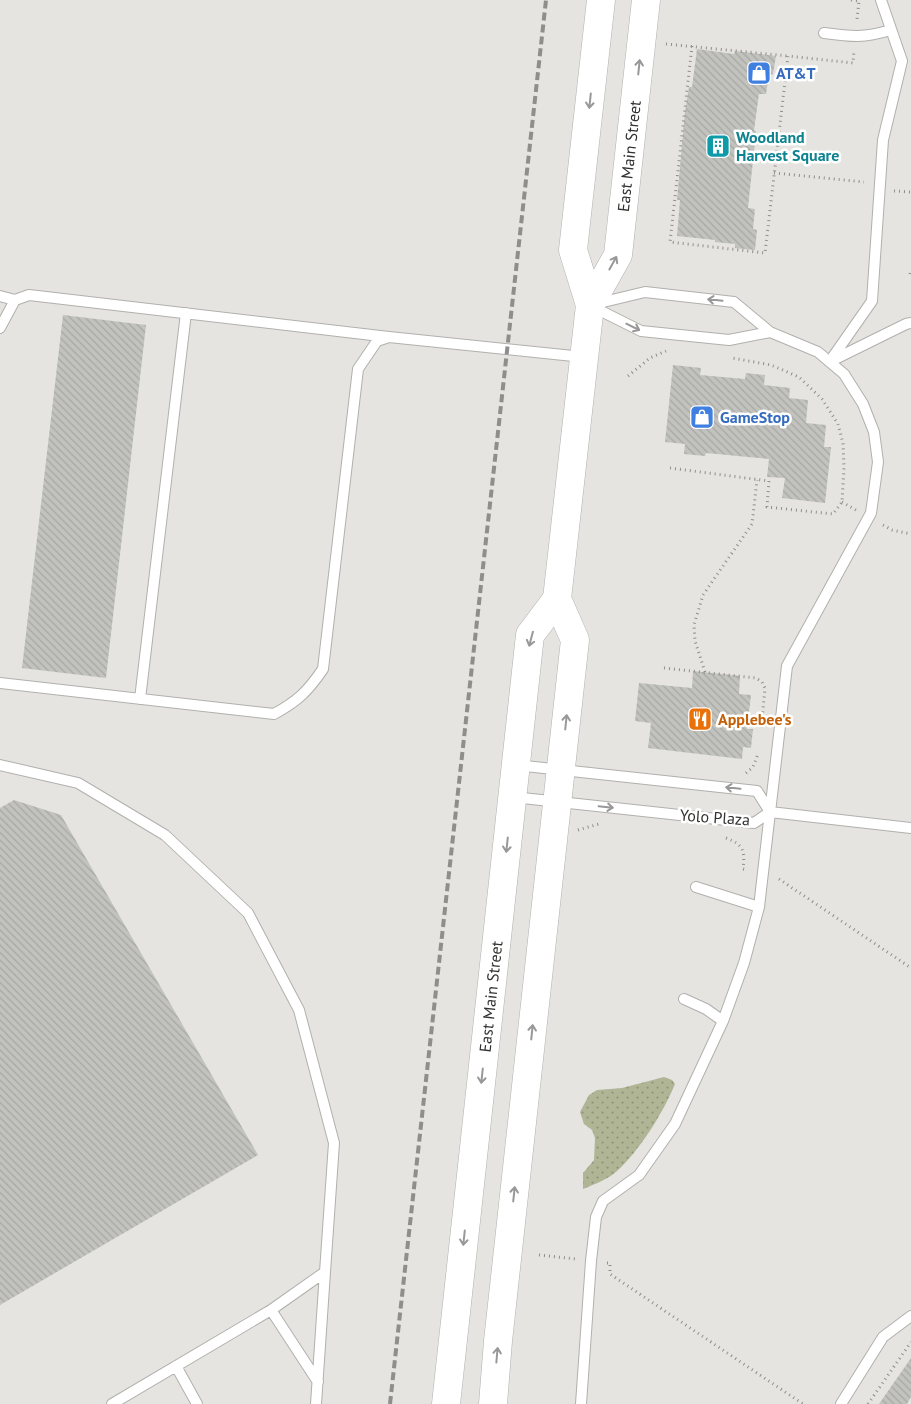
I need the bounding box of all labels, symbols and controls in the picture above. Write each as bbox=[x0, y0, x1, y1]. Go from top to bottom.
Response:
one-way arrow bbox=[634, 60, 644, 76]
shop icon: AT&T bbox=[746, 60, 772, 86]
place label: AT&T bbox=[776, 63, 816, 83]
one-way arrow bbox=[585, 92, 595, 108]
street label: East Main Street bbox=[613, 99, 645, 213]
place label: Woodland Harvest Square bbox=[736, 127, 839, 165]
building icon: Woodland Harvest Square bbox=[705, 133, 731, 159]
one-way arrow bbox=[609, 256, 619, 270]
one-way arrow bbox=[707, 295, 723, 304]
one-way arrow bbox=[625, 323, 640, 332]
shop icon: GameStop bbox=[689, 404, 715, 430]
place label: GameStop bbox=[720, 407, 790, 427]
one-way arrow bbox=[526, 631, 536, 647]
restaurant icon: Applebee's bbox=[687, 706, 713, 732]
place label: Applebee's bbox=[718, 709, 792, 729]
one-way arrow bbox=[561, 714, 571, 730]
one-way arrow bbox=[725, 784, 741, 793]
one-way arrow bbox=[598, 802, 614, 812]
street label: Yolo Plaza bbox=[679, 805, 751, 829]
one-way arrow bbox=[502, 837, 512, 853]
street label: East Main Street bbox=[475, 939, 507, 1053]
one-way arrow bbox=[527, 1025, 537, 1041]
one-way arrow bbox=[477, 1068, 487, 1084]
one-way arrow bbox=[509, 1186, 519, 1202]
one-way arrow bbox=[460, 1230, 469, 1246]
one-way arrow bbox=[492, 1348, 502, 1364]

